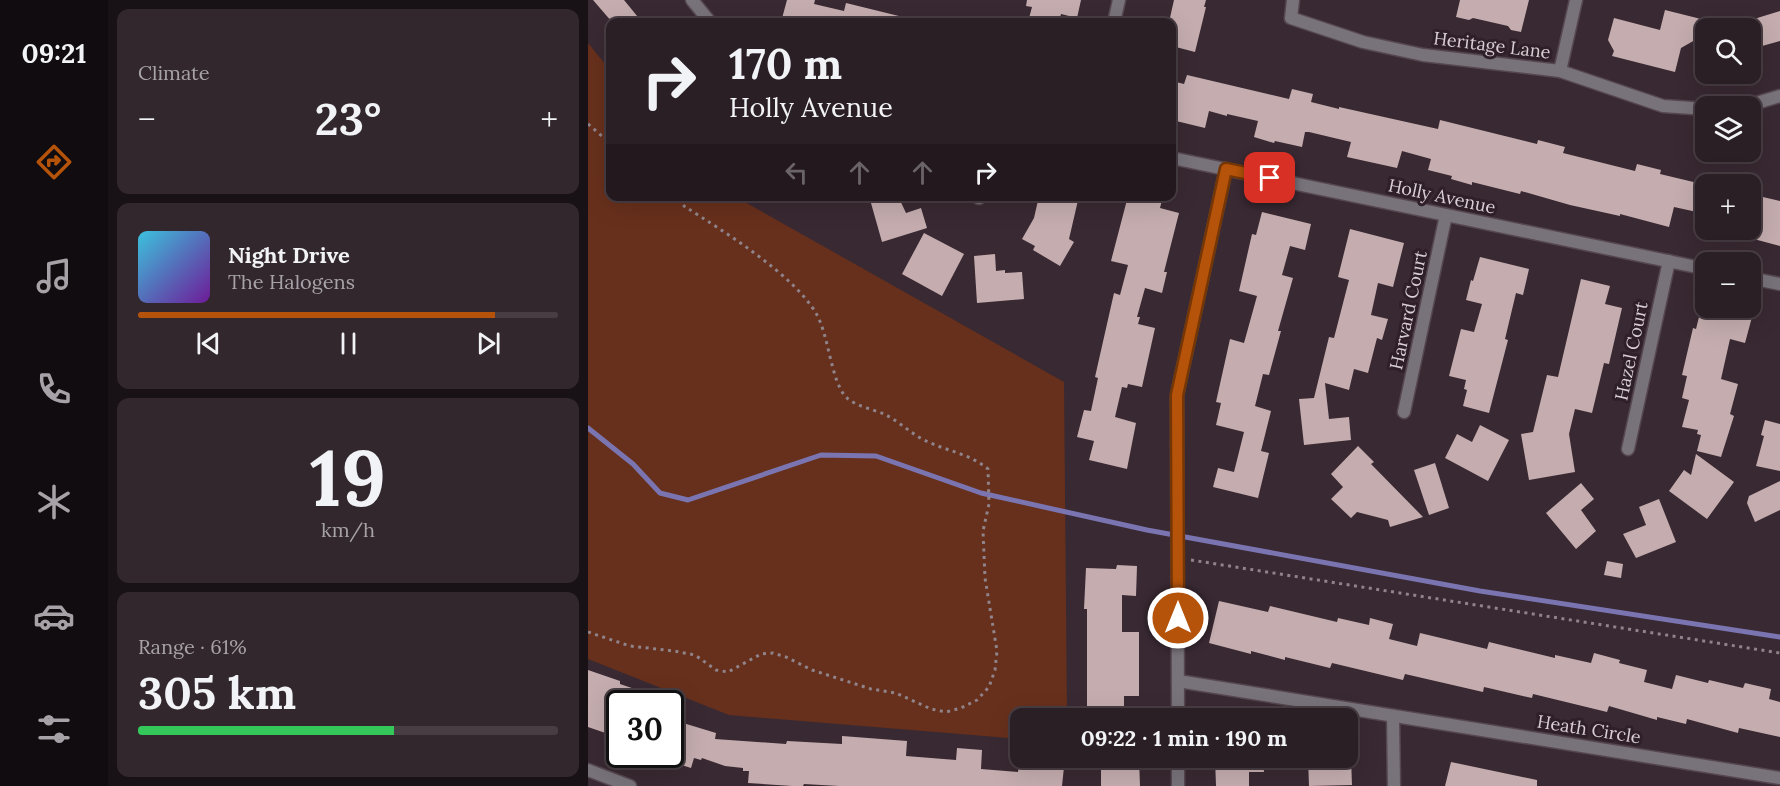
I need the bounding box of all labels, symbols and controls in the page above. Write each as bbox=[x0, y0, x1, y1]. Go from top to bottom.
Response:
map controls bbox=[1695, 18, 1761, 318]
button: search bbox=[1695, 18, 1761, 84]
street label: Heritage Lane bbox=[1432, 26, 1552, 64]
text: 09:21 bbox=[22, 36, 86, 70]
text: 170 m bbox=[729, 37, 842, 91]
icon: right bbox=[630, 42, 708, 120]
text: Climate bbox=[138, 60, 210, 85]
text: 23° bbox=[315, 90, 381, 147]
text: Holly Avenue bbox=[729, 90, 893, 124]
button: layers bbox=[1695, 96, 1761, 162]
text: − bbox=[138, 98, 156, 140]
text: + bbox=[540, 98, 558, 140]
icon: directions bbox=[33, 141, 75, 183]
pin bbox=[1244, 152, 1295, 203]
icon: left bbox=[780, 156, 813, 189]
icon: ahead bbox=[843, 156, 876, 189]
icon: ahead bbox=[906, 156, 939, 189]
icon: right bbox=[969, 156, 1002, 189]
icon: arrive bbox=[1253, 161, 1286, 194]
street label: Holly Avenue bbox=[1386, 173, 1498, 219]
button: + bbox=[1695, 174, 1761, 240]
text: Night Drive bbox=[228, 241, 350, 269]
street label: Harvard Court bbox=[1384, 248, 1432, 372]
button: − bbox=[1695, 252, 1761, 318]
icon: music bbox=[33, 255, 75, 297]
text: The Halogens bbox=[228, 269, 355, 294]
street label: Hazel Court bbox=[1609, 299, 1653, 402]
icon: previous bbox=[192, 327, 225, 360]
icon: pause bbox=[332, 327, 365, 360]
icon: next bbox=[472, 327, 505, 360]
icon: phone bbox=[33, 368, 75, 410]
text: 19 bbox=[310, 428, 386, 527]
icon: climate bbox=[33, 481, 75, 523]
text: km/h bbox=[321, 517, 375, 542]
position arrow bbox=[1146, 586, 1210, 650]
icon: car bbox=[33, 595, 75, 637]
text: Range · 61% bbox=[138, 634, 247, 659]
text: 305 km bbox=[138, 664, 296, 721]
speed limit sign: 30 bbox=[606, 690, 684, 768]
icon: filters bbox=[33, 708, 75, 750]
street label: Heath Circle bbox=[1536, 709, 1643, 749]
text: 09:22 · 1 min · 190 m bbox=[1081, 724, 1287, 752]

